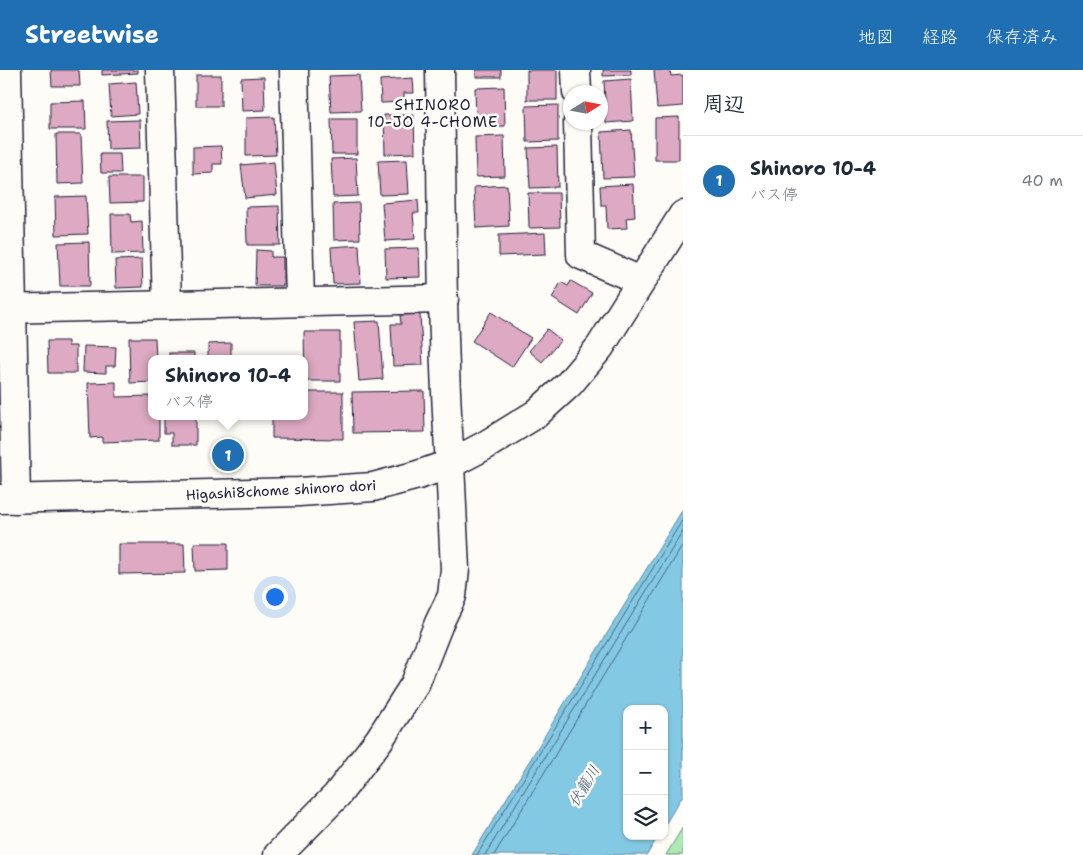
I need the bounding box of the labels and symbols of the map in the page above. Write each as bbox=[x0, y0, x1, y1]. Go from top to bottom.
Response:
north arrow bbox=[563, 85, 608, 130]
district label: SHINORO 10-JO 4-CHOME bbox=[367, 95, 499, 132]
pin: 1 bbox=[212, 436, 244, 474]
street label: Higashi8chome shinoro dori bbox=[185, 476, 377, 504]
your location bbox=[262, 584, 288, 610]
water label: 伏籠川 bbox=[564, 762, 604, 810]

